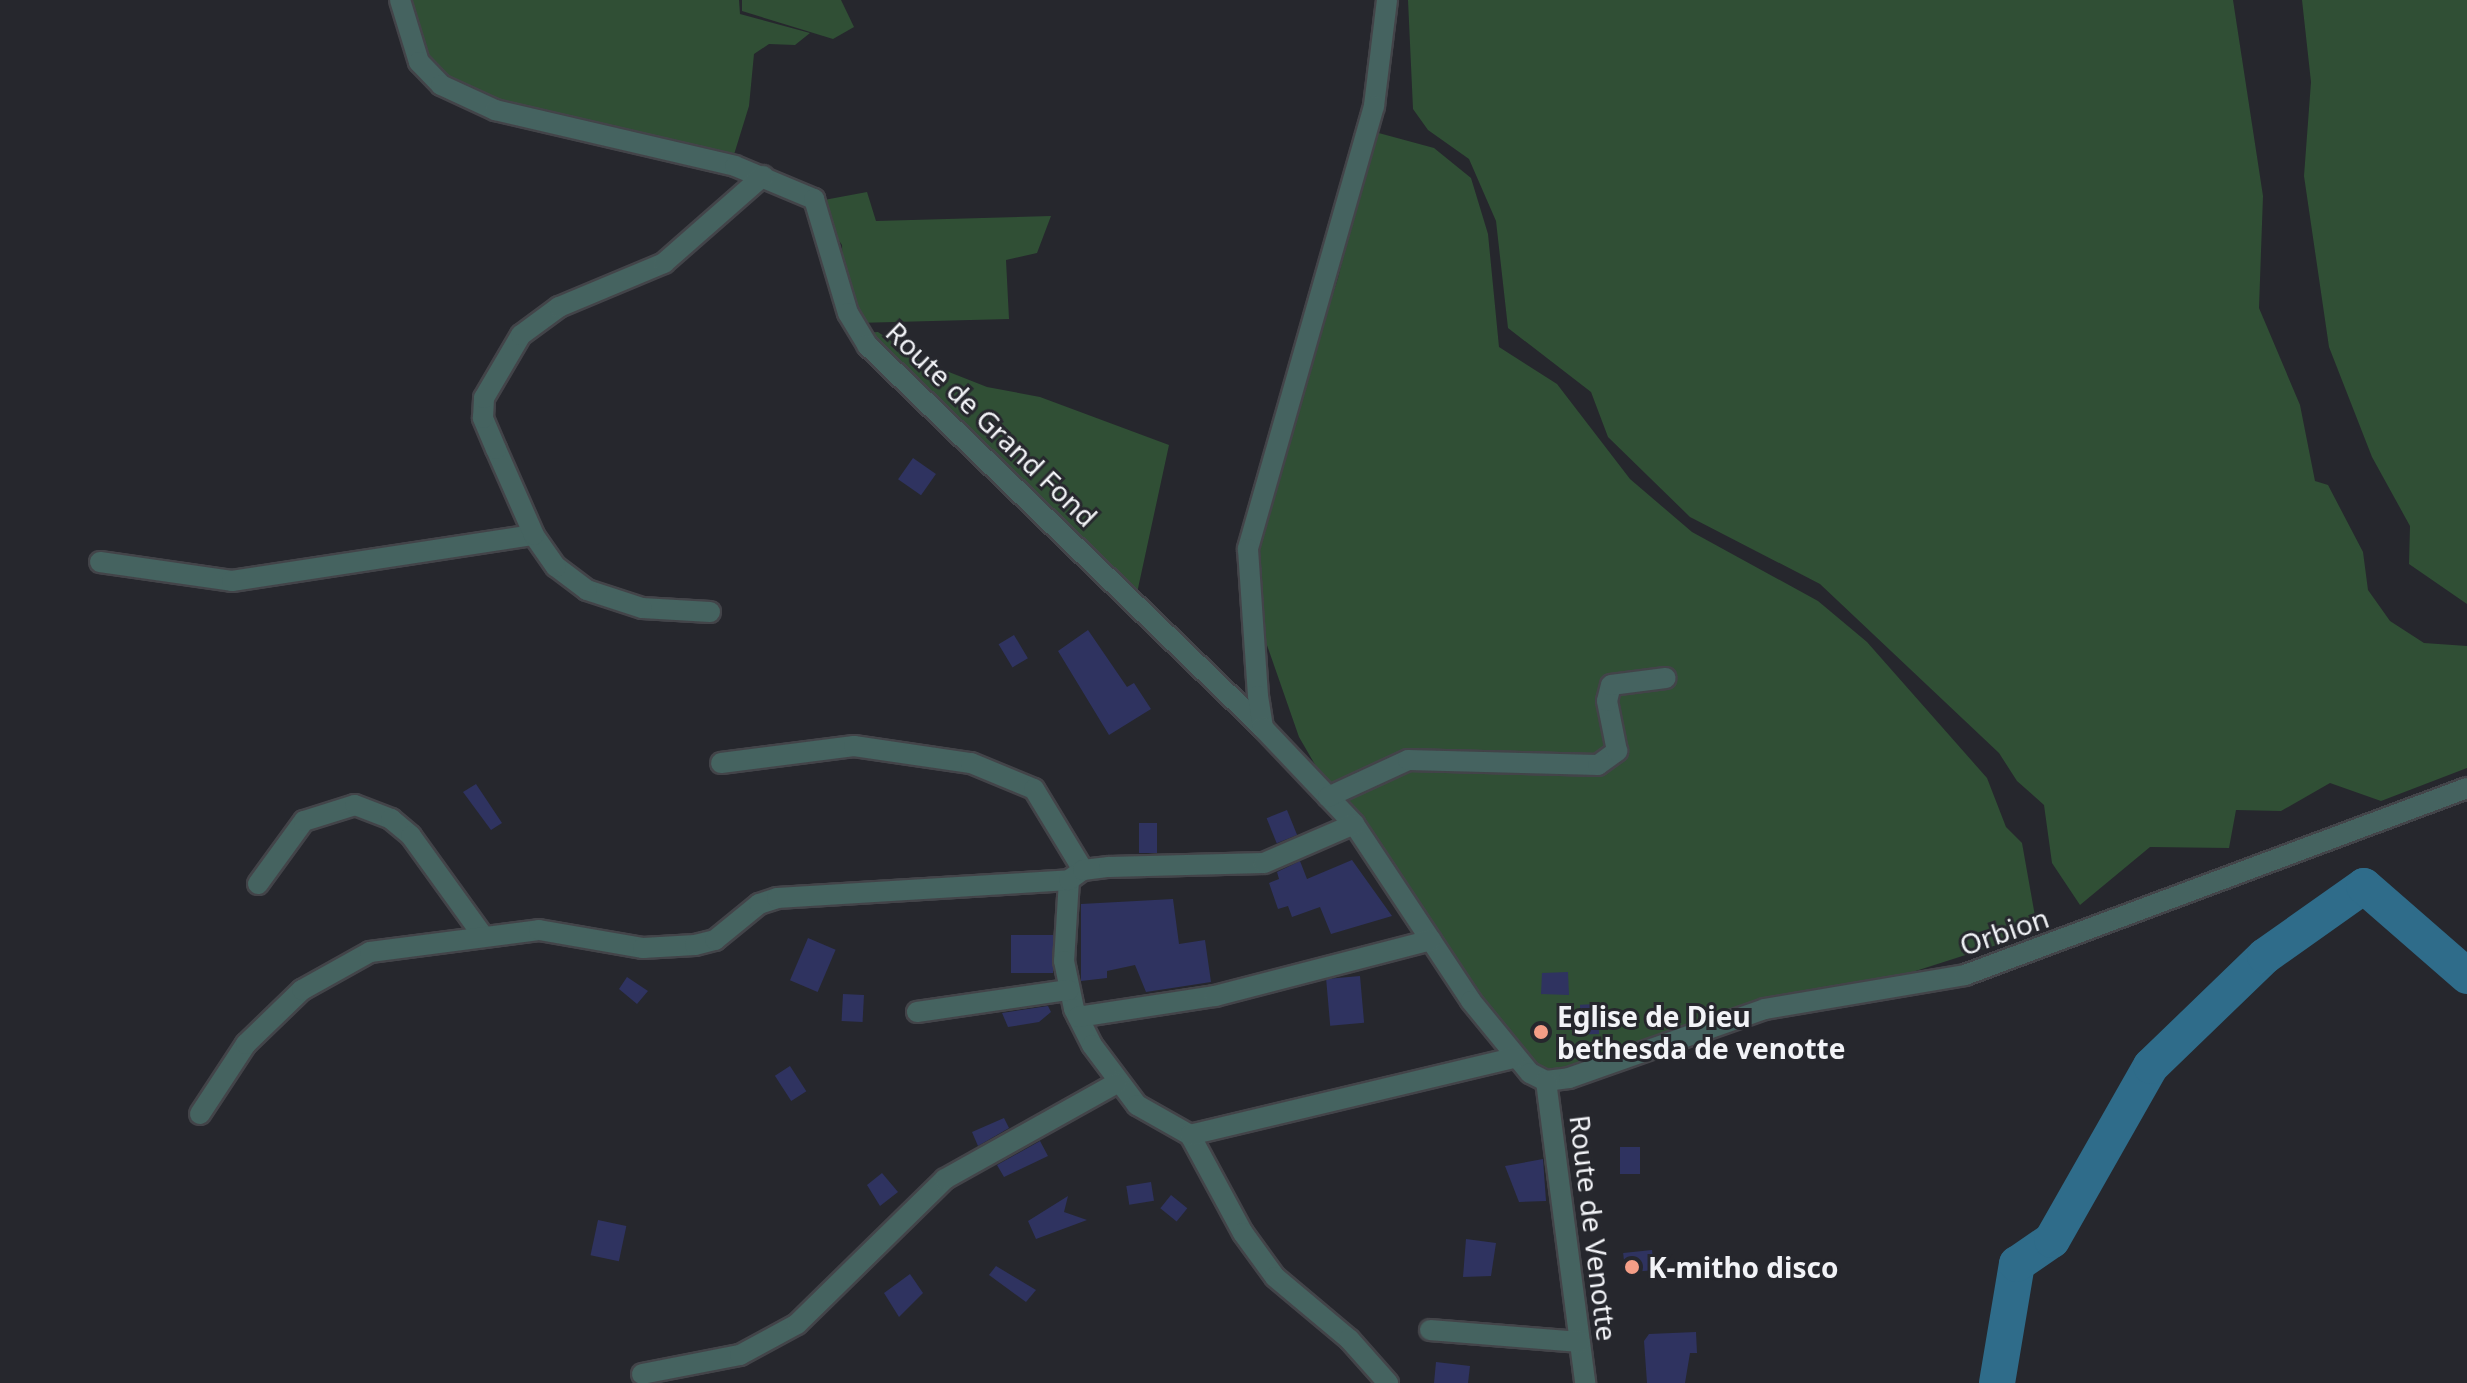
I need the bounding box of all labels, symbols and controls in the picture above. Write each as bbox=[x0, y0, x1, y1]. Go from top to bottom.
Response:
street label: Route de Grand Fond bbox=[880, 315, 1104, 533]
street label: Orbion bbox=[1955, 900, 2053, 962]
place label: Eglise de Dieu bethesda de venotte bbox=[1557, 999, 1845, 1065]
marker: Eglise de Dieu bethesda de venotte bbox=[1532, 1023, 1550, 1041]
street label: Route de Venotte bbox=[1563, 1113, 1625, 1343]
place label: K-mitho disco bbox=[1648, 1250, 1838, 1284]
marker: K-mitho disco bbox=[1623, 1258, 1641, 1276]

